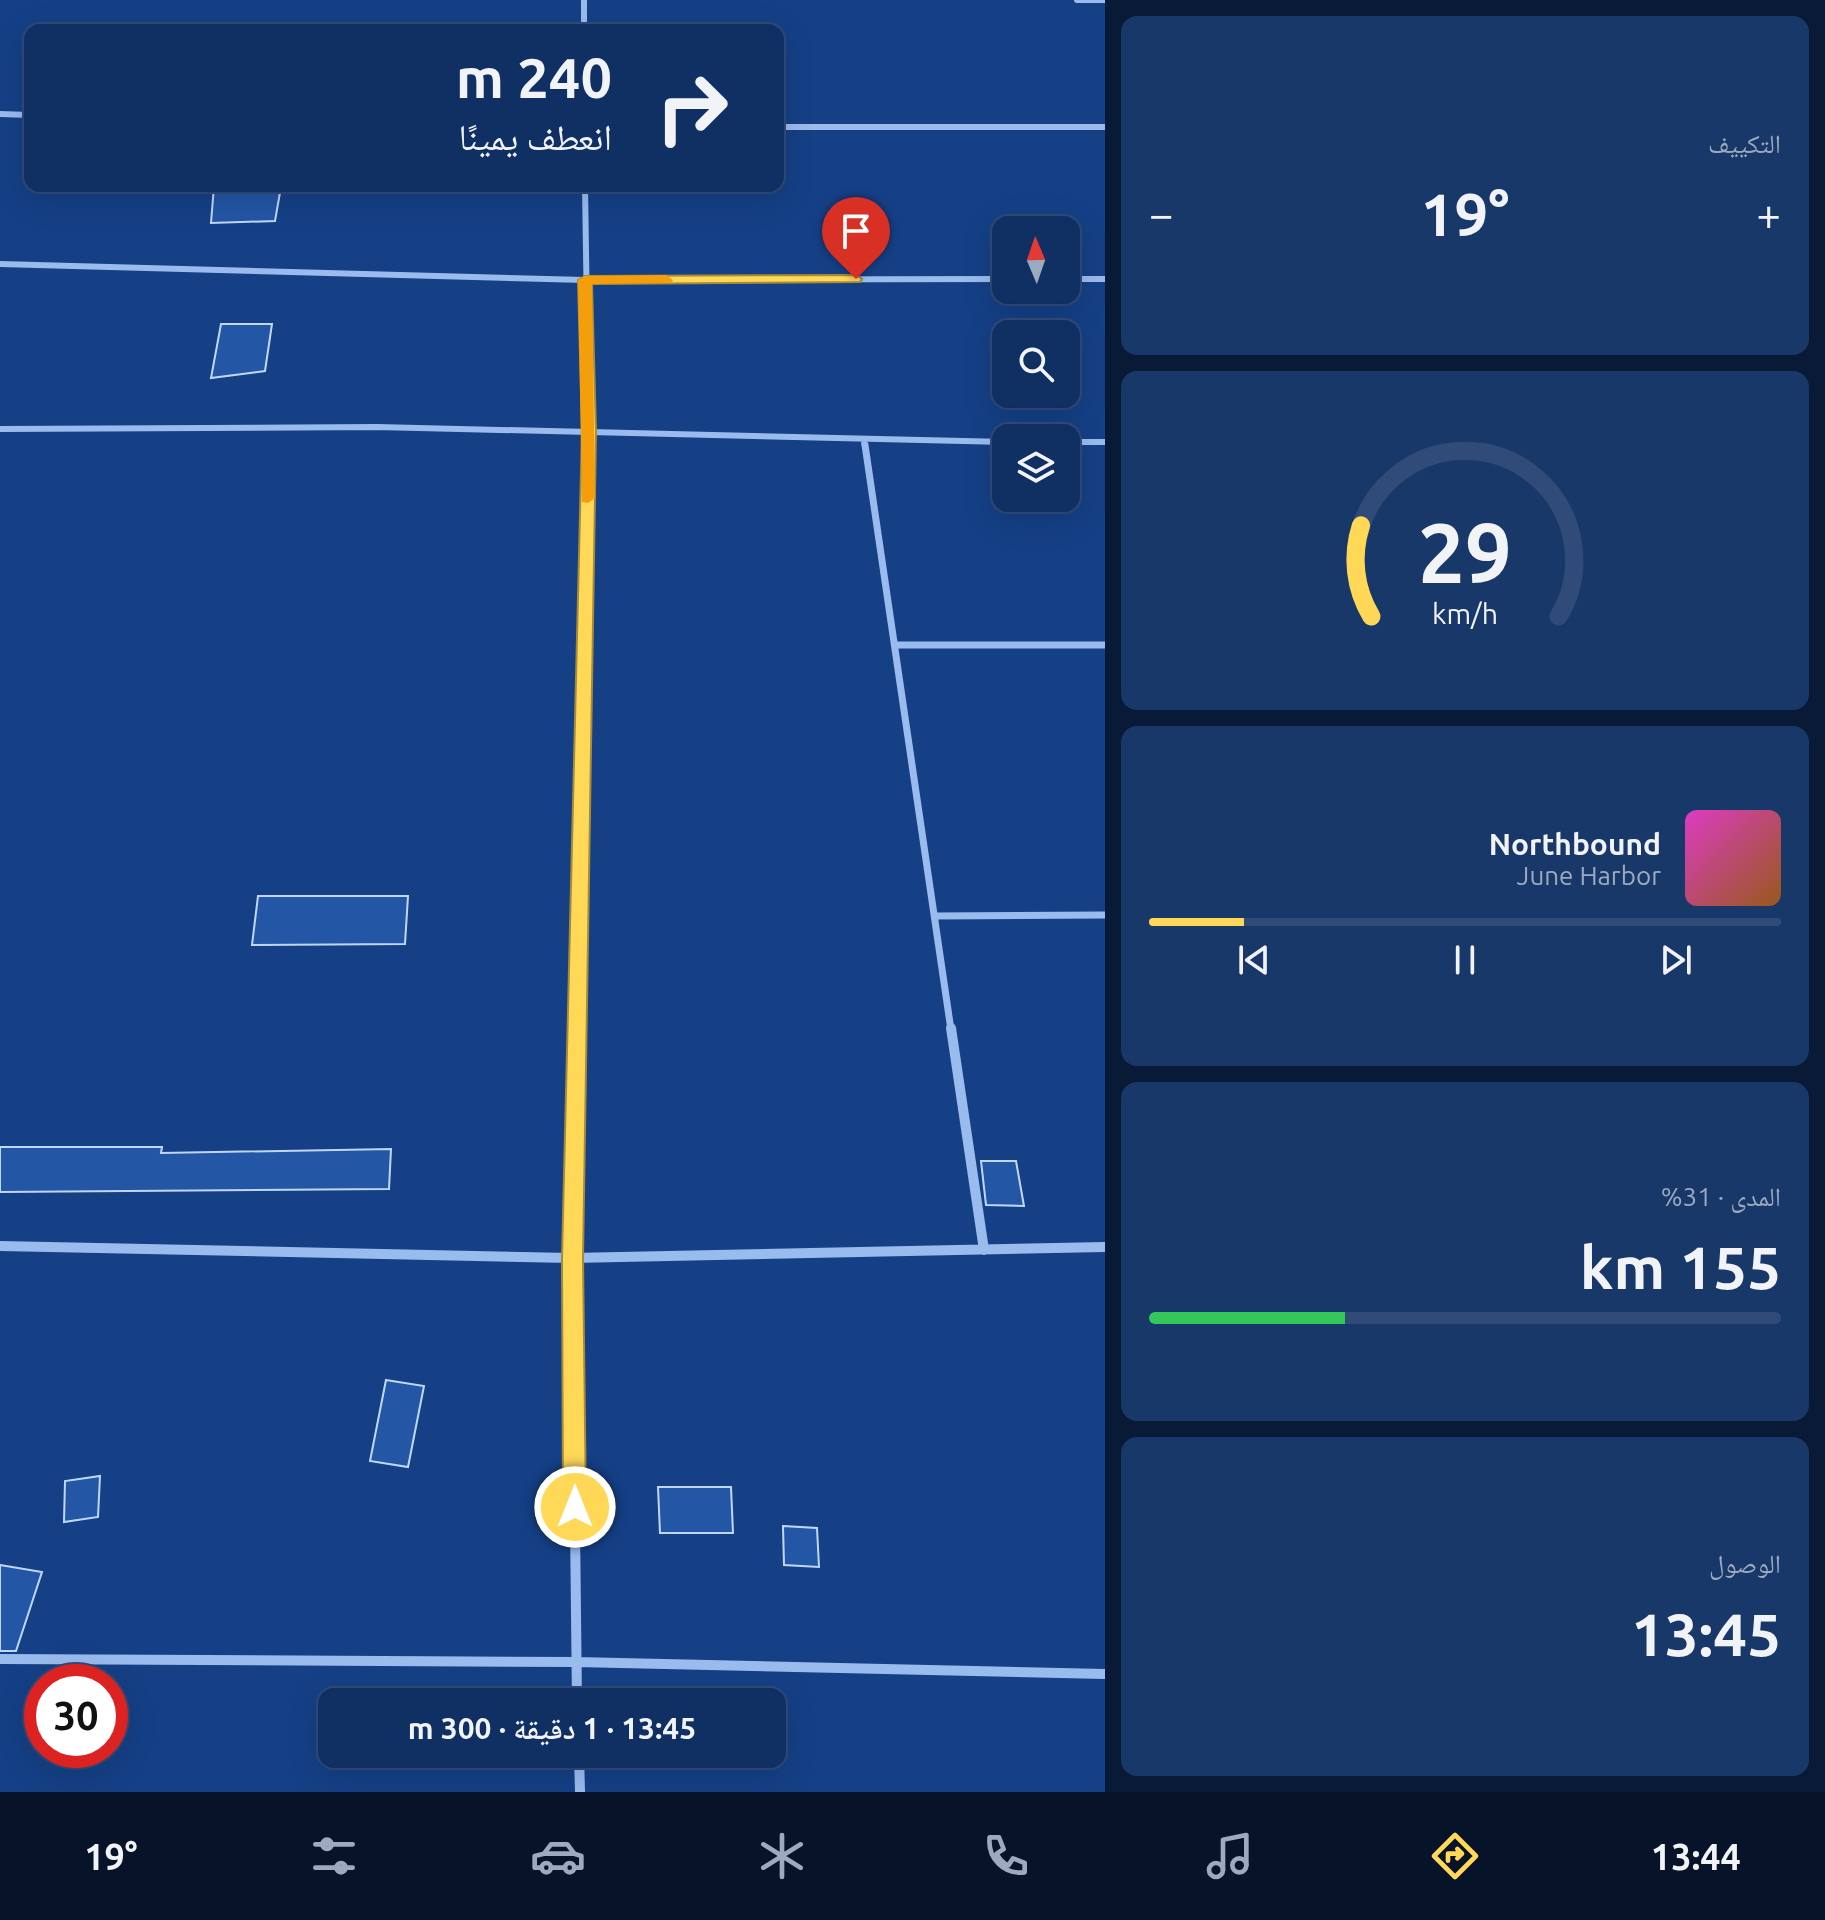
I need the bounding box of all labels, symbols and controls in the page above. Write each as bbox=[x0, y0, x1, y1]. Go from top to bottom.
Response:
text: 240 m bbox=[456, 46, 612, 109]
icon: right bbox=[640, 56, 744, 160]
text: انعطف يمينًا bbox=[459, 116, 612, 157]
text: التكييف bbox=[1708, 129, 1781, 158]
text: 19° bbox=[1421, 180, 1509, 247]
text: − bbox=[1149, 189, 1174, 238]
text: + bbox=[1756, 189, 1781, 238]
pin bbox=[822, 197, 890, 279]
icon: arrive bbox=[834, 209, 878, 253]
north arrow bbox=[992, 216, 1080, 304]
map controls bbox=[992, 216, 1080, 512]
button: search bbox=[992, 320, 1080, 408]
button: layers bbox=[992, 424, 1080, 512]
text: 29 bbox=[1418, 504, 1512, 598]
text: km/h bbox=[1432, 597, 1498, 629]
text: Northbound bbox=[1489, 827, 1661, 861]
text: June Harbor bbox=[1517, 861, 1661, 890]
icon: previous bbox=[1232, 938, 1276, 982]
icon: pause bbox=[1443, 938, 1487, 982]
icon: next bbox=[1654, 938, 1698, 982]
text: المدى · 31% bbox=[1661, 1182, 1781, 1211]
text: 155 km bbox=[1580, 1233, 1781, 1300]
position arrow bbox=[533, 1465, 617, 1549]
text: الوصول bbox=[1709, 1549, 1781, 1578]
text: 13:45 bbox=[1631, 1600, 1781, 1667]
speed limit sign: 30 bbox=[24, 1664, 128, 1768]
text: 13:45 · 1 دقيقة · 300 m bbox=[408, 1711, 696, 1745]
icon: filters bbox=[306, 1828, 362, 1884]
icon: car bbox=[530, 1828, 586, 1884]
icon: climate bbox=[754, 1828, 810, 1884]
icon: phone bbox=[978, 1828, 1034, 1884]
icon: music bbox=[1202, 1828, 1258, 1884]
icon: directions bbox=[1427, 1828, 1483, 1884]
text: 19° bbox=[84, 1836, 138, 1877]
text: 13:44 bbox=[1651, 1836, 1741, 1877]

